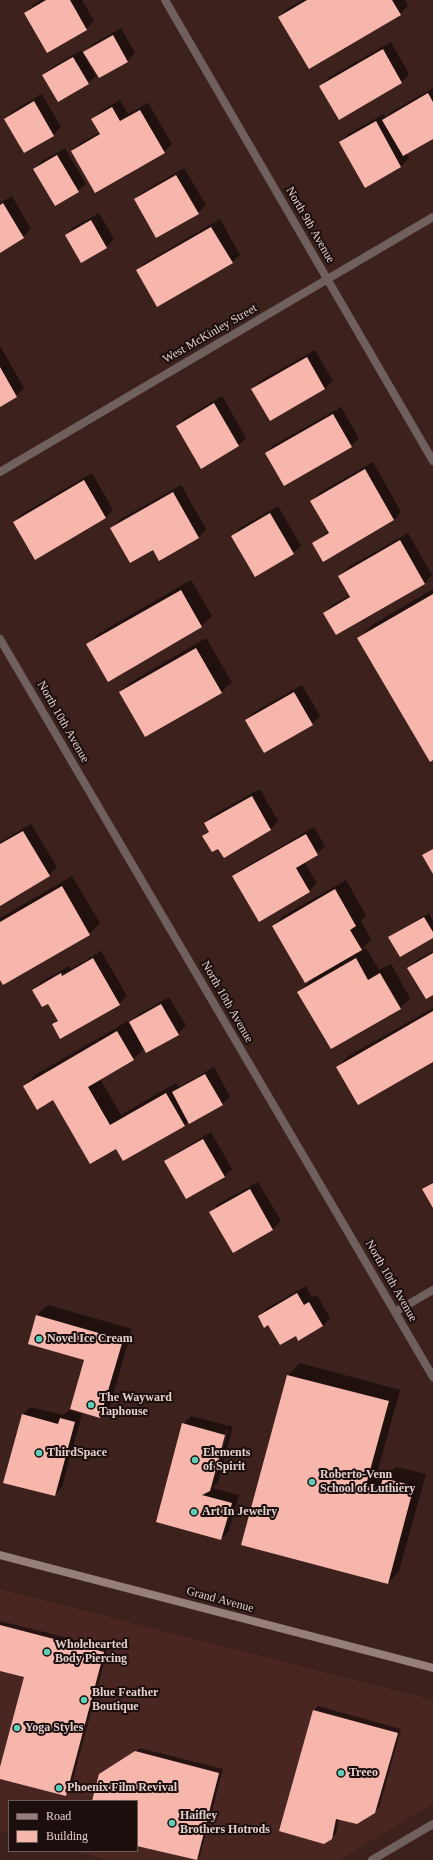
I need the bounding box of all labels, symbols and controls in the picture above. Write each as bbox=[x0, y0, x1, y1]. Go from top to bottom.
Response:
street label: North 9th Avenue bbox=[282, 184, 338, 266]
street label: West McKinley Street bbox=[160, 301, 260, 367]
street label: North 10th Avenue bbox=[34, 679, 92, 765]
street label: North 10th Avenue bbox=[198, 959, 256, 1045]
street label: North 10th Avenue bbox=[362, 1238, 420, 1324]
place label: Novel Ice Cream bbox=[47, 1332, 133, 1346]
marker: Novel Ice Cream bbox=[34, 1334, 44, 1344]
place label: The Wayward Taphouse bbox=[99, 1391, 172, 1419]
marker: The Wayward Taphouse bbox=[86, 1400, 96, 1410]
place label: ThirdSpace bbox=[47, 1446, 107, 1460]
place label: Elements of Spirit bbox=[203, 1446, 250, 1474]
marker: ThirdSpace bbox=[34, 1448, 44, 1458]
marker: Elements of Spirit bbox=[190, 1455, 200, 1465]
place label: Roberto-Venn School of Luthiery bbox=[320, 1468, 415, 1496]
marker: Roberto-Venn School of Luthiery bbox=[307, 1477, 317, 1487]
place label: Art In Jewelry bbox=[202, 1505, 277, 1519]
marker: Art In Jewelry bbox=[189, 1507, 199, 1517]
street label: Grand Avenue bbox=[185, 1584, 255, 1616]
place label: Wholehearted Body Piercing bbox=[55, 1638, 128, 1666]
marker: Wholehearted Body Piercing bbox=[42, 1647, 52, 1657]
place label: Blue Feather Boutique bbox=[92, 1686, 158, 1714]
marker: Blue Feather Boutique bbox=[79, 1695, 89, 1705]
place label: Yoga Styles bbox=[25, 1721, 83, 1735]
marker: Yoga Styles bbox=[12, 1723, 22, 1733]
place label: Treeo bbox=[349, 1766, 378, 1780]
marker: Treeo bbox=[336, 1768, 346, 1778]
place label: Phoenix Film Revival bbox=[67, 1781, 177, 1795]
marker: Phoenix Film Revival bbox=[54, 1783, 64, 1793]
legend bbox=[8, 1800, 138, 1852]
text: Road bbox=[46, 1809, 71, 1823]
place label: Haifley Brothers Hotrods bbox=[180, 1809, 270, 1837]
marker: Haifley Brothers Hotrods bbox=[167, 1818, 177, 1828]
text: Building bbox=[46, 1829, 88, 1843]

